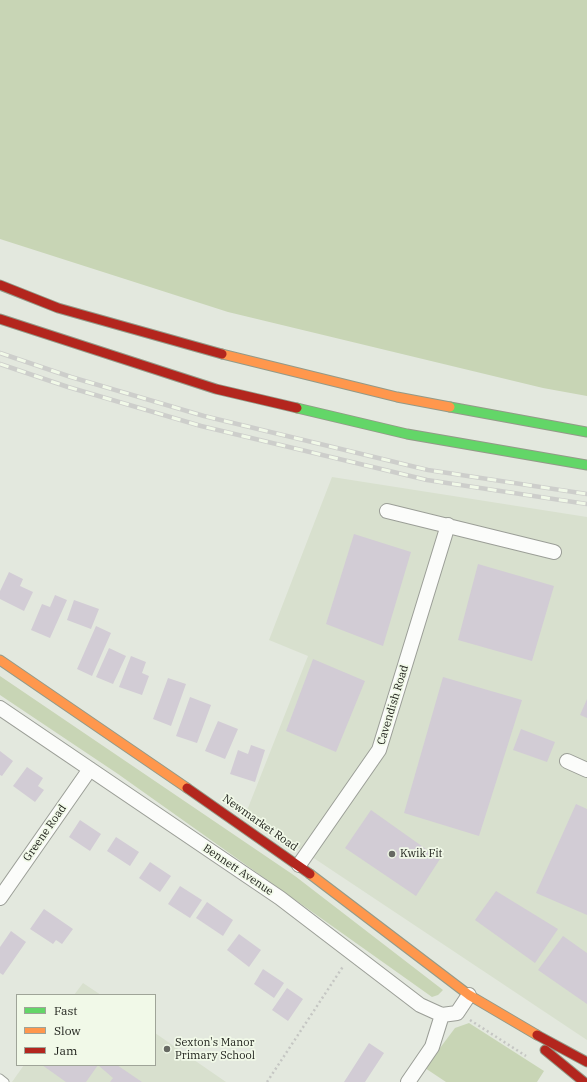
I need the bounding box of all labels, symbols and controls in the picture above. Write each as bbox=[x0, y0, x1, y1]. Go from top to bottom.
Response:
street label: Cavendish Road bbox=[375, 664, 411, 746]
street label: Newmarket Road bbox=[220, 792, 300, 854]
street label: Greene Road bbox=[21, 802, 69, 864]
street label: Bennett Avenue bbox=[200, 842, 276, 898]
place label: Kwik Fit bbox=[400, 847, 443, 861]
marker: Kwik Fit bbox=[387, 849, 397, 859]
legend bbox=[16, 994, 156, 1066]
text: Fast bbox=[54, 1003, 78, 1018]
text: Slow bbox=[54, 1023, 81, 1038]
place label: Sexton's Manor Primary School bbox=[175, 1036, 255, 1062]
text: Jam bbox=[54, 1043, 77, 1058]
marker: Sexton's Manor Primary School bbox=[162, 1044, 172, 1054]

